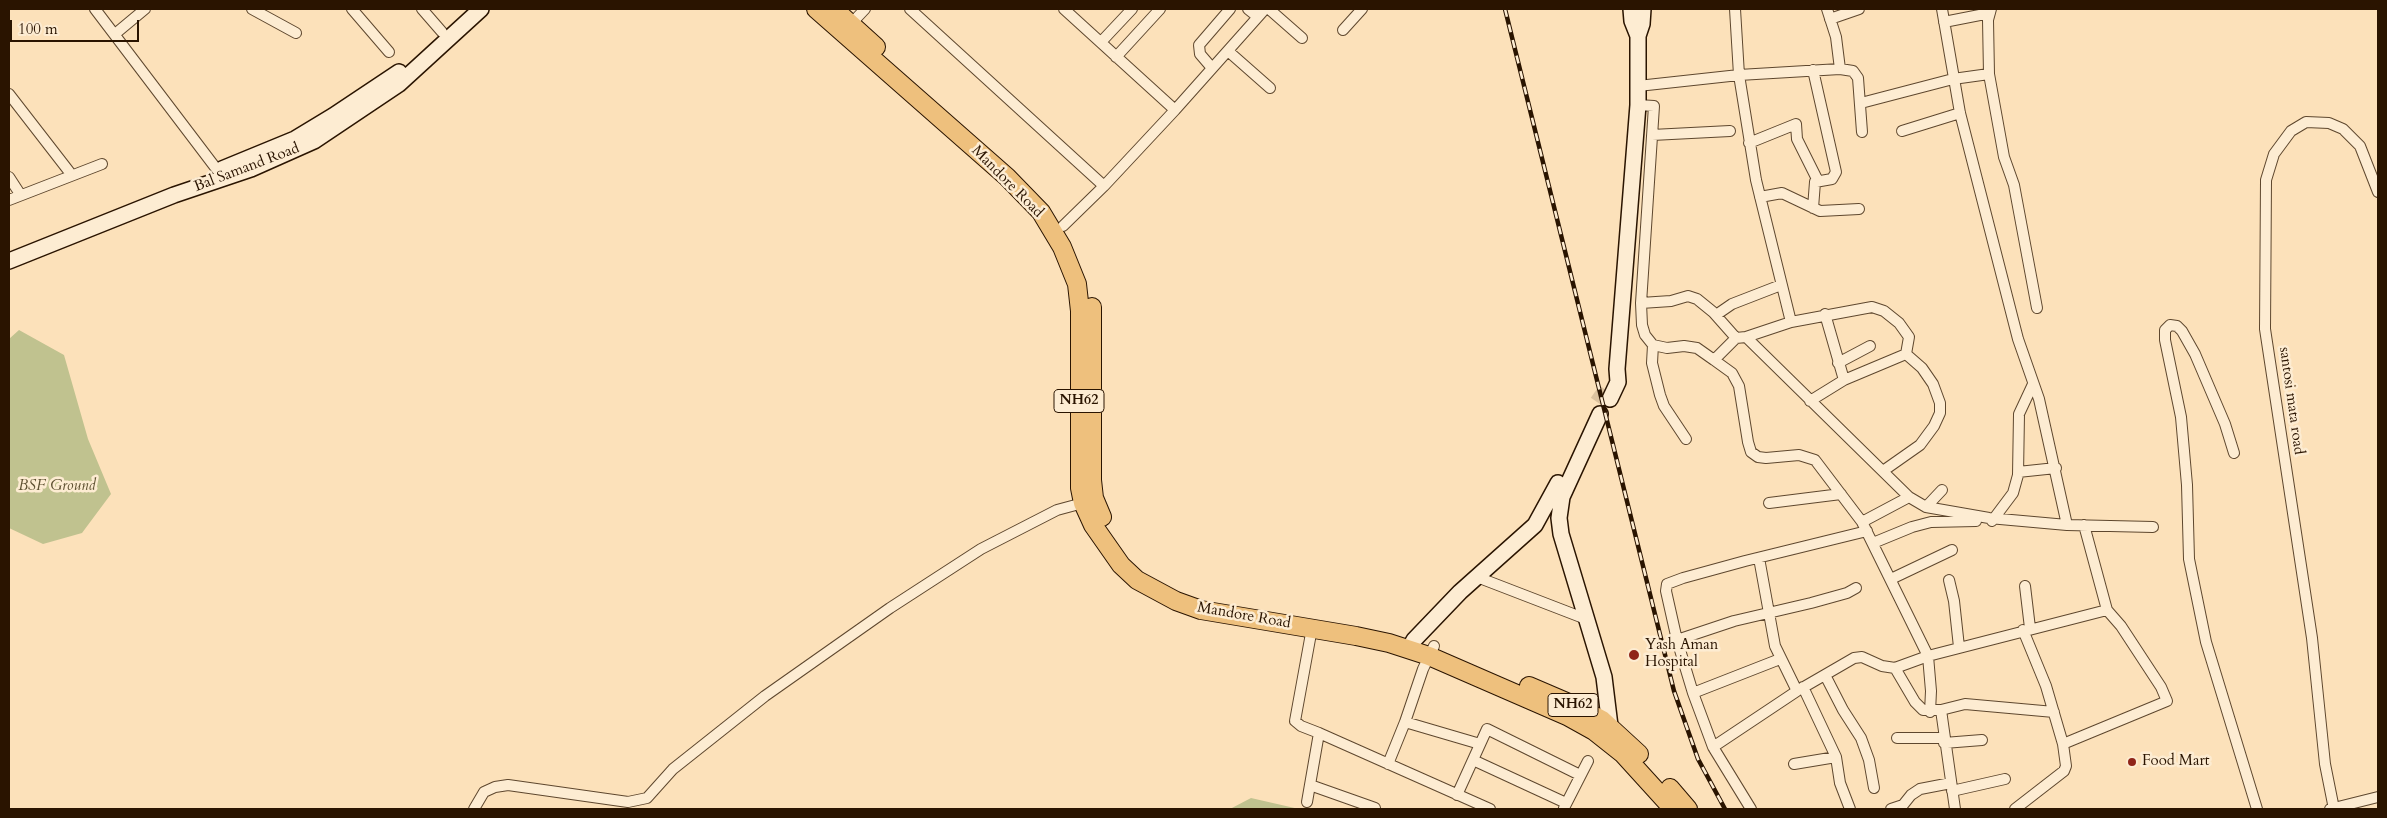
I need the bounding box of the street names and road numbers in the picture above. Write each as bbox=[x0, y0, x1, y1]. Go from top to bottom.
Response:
street label: Bal Samand Road bbox=[192, 140, 302, 196]
street label: Mandore Road bbox=[967, 142, 1047, 222]
street label: santosi mata road bbox=[2275, 346, 2307, 456]
road number: NH62 bbox=[1054, 390, 1104, 412]
street label: Mandore Road bbox=[1196, 599, 1292, 633]
road number: NH62 bbox=[1548, 694, 1598, 716]

